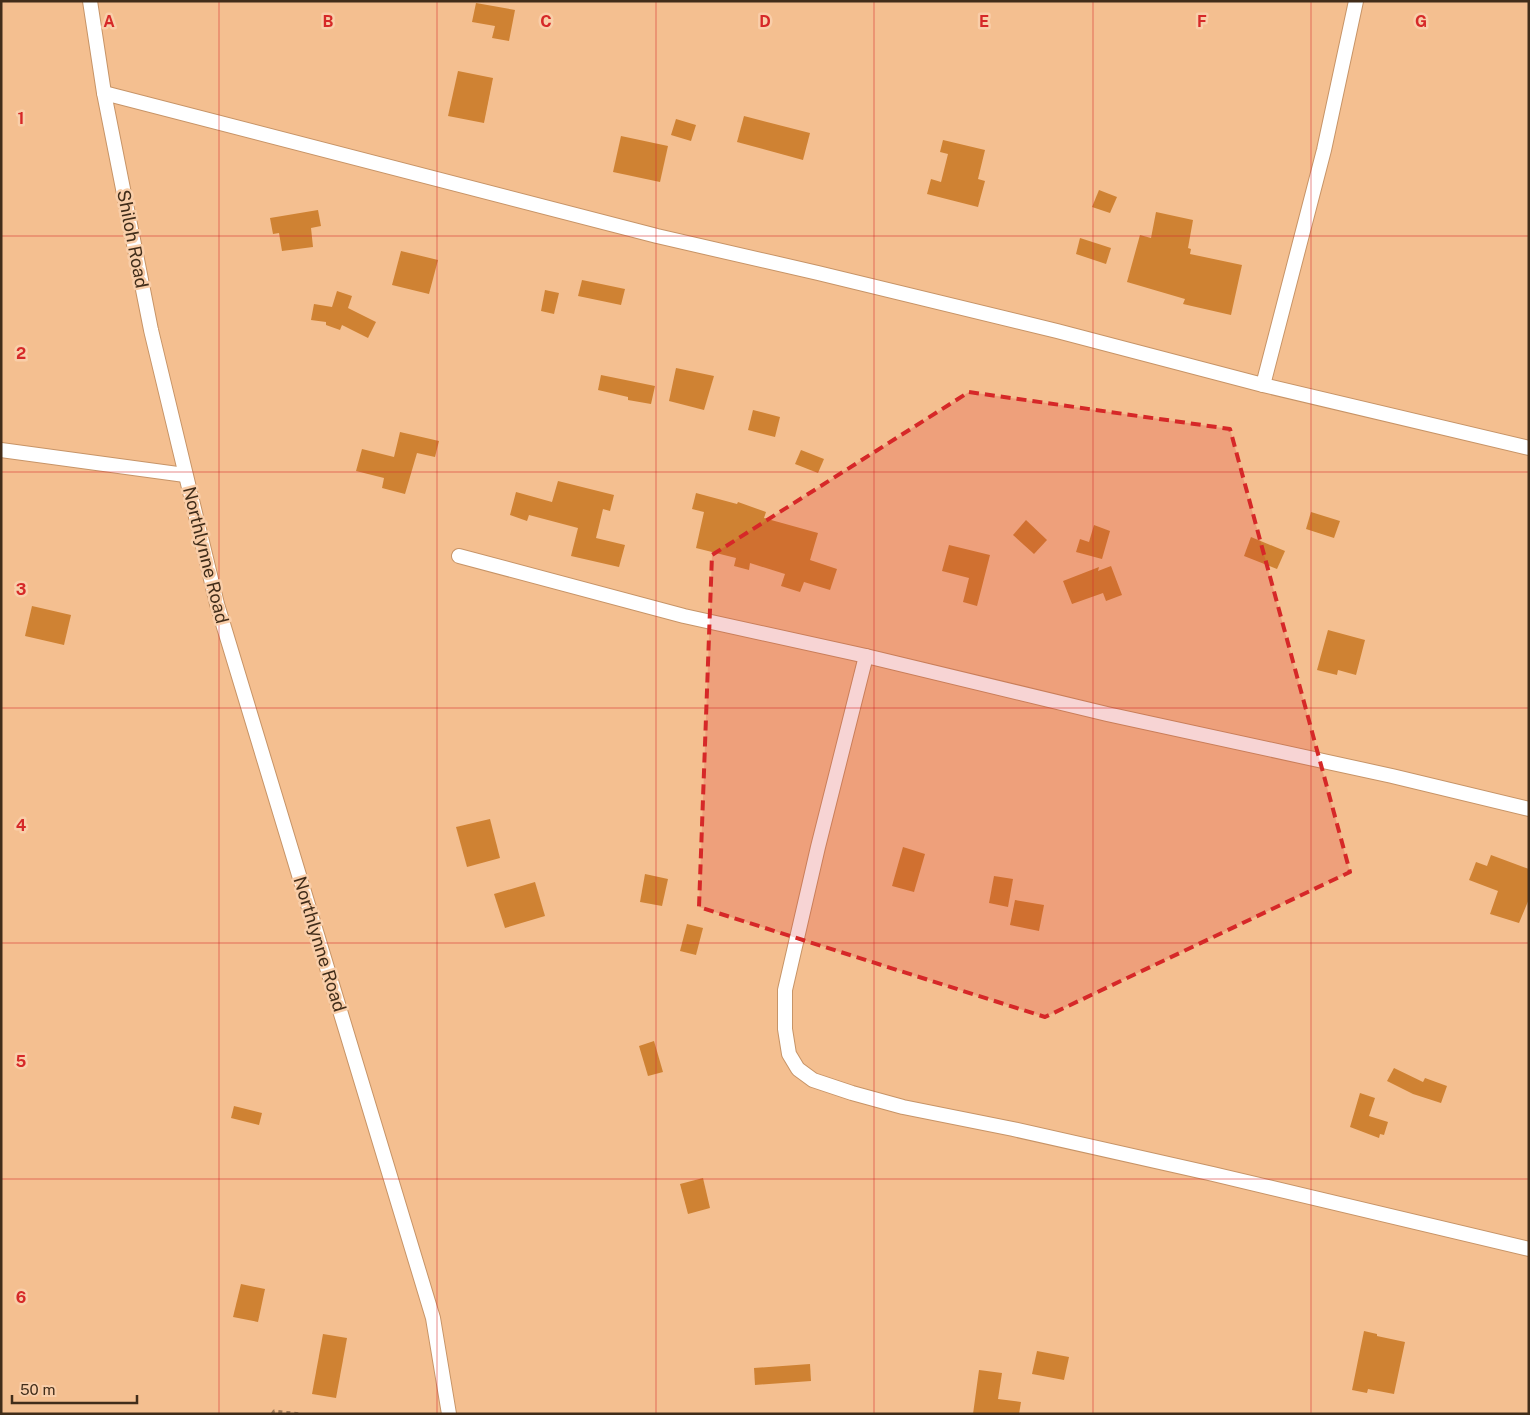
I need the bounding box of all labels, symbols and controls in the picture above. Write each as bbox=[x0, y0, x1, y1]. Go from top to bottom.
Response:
text: A bbox=[103, 12, 115, 31]
text: B bbox=[323, 12, 334, 31]
text: C bbox=[540, 12, 552, 31]
text: D bbox=[759, 12, 771, 31]
text: E bbox=[979, 12, 989, 31]
text: F bbox=[1197, 12, 1207, 31]
text: G bbox=[1415, 12, 1427, 31]
text: 1 bbox=[18, 109, 24, 128]
street label: Shiloh Road bbox=[113, 188, 153, 290]
text: 2 bbox=[16, 344, 26, 363]
street label: Northlynne Road bbox=[179, 484, 233, 626]
text: 3 bbox=[16, 580, 26, 599]
text: 4 bbox=[16, 816, 27, 835]
street label: Northlynne Road bbox=[289, 874, 351, 1014]
text: 5 bbox=[16, 1052, 27, 1071]
text: 6 bbox=[16, 1288, 26, 1307]
scale bar bbox=[12, 1372, 138, 1404]
text: 50 m bbox=[20, 1381, 55, 1398]

